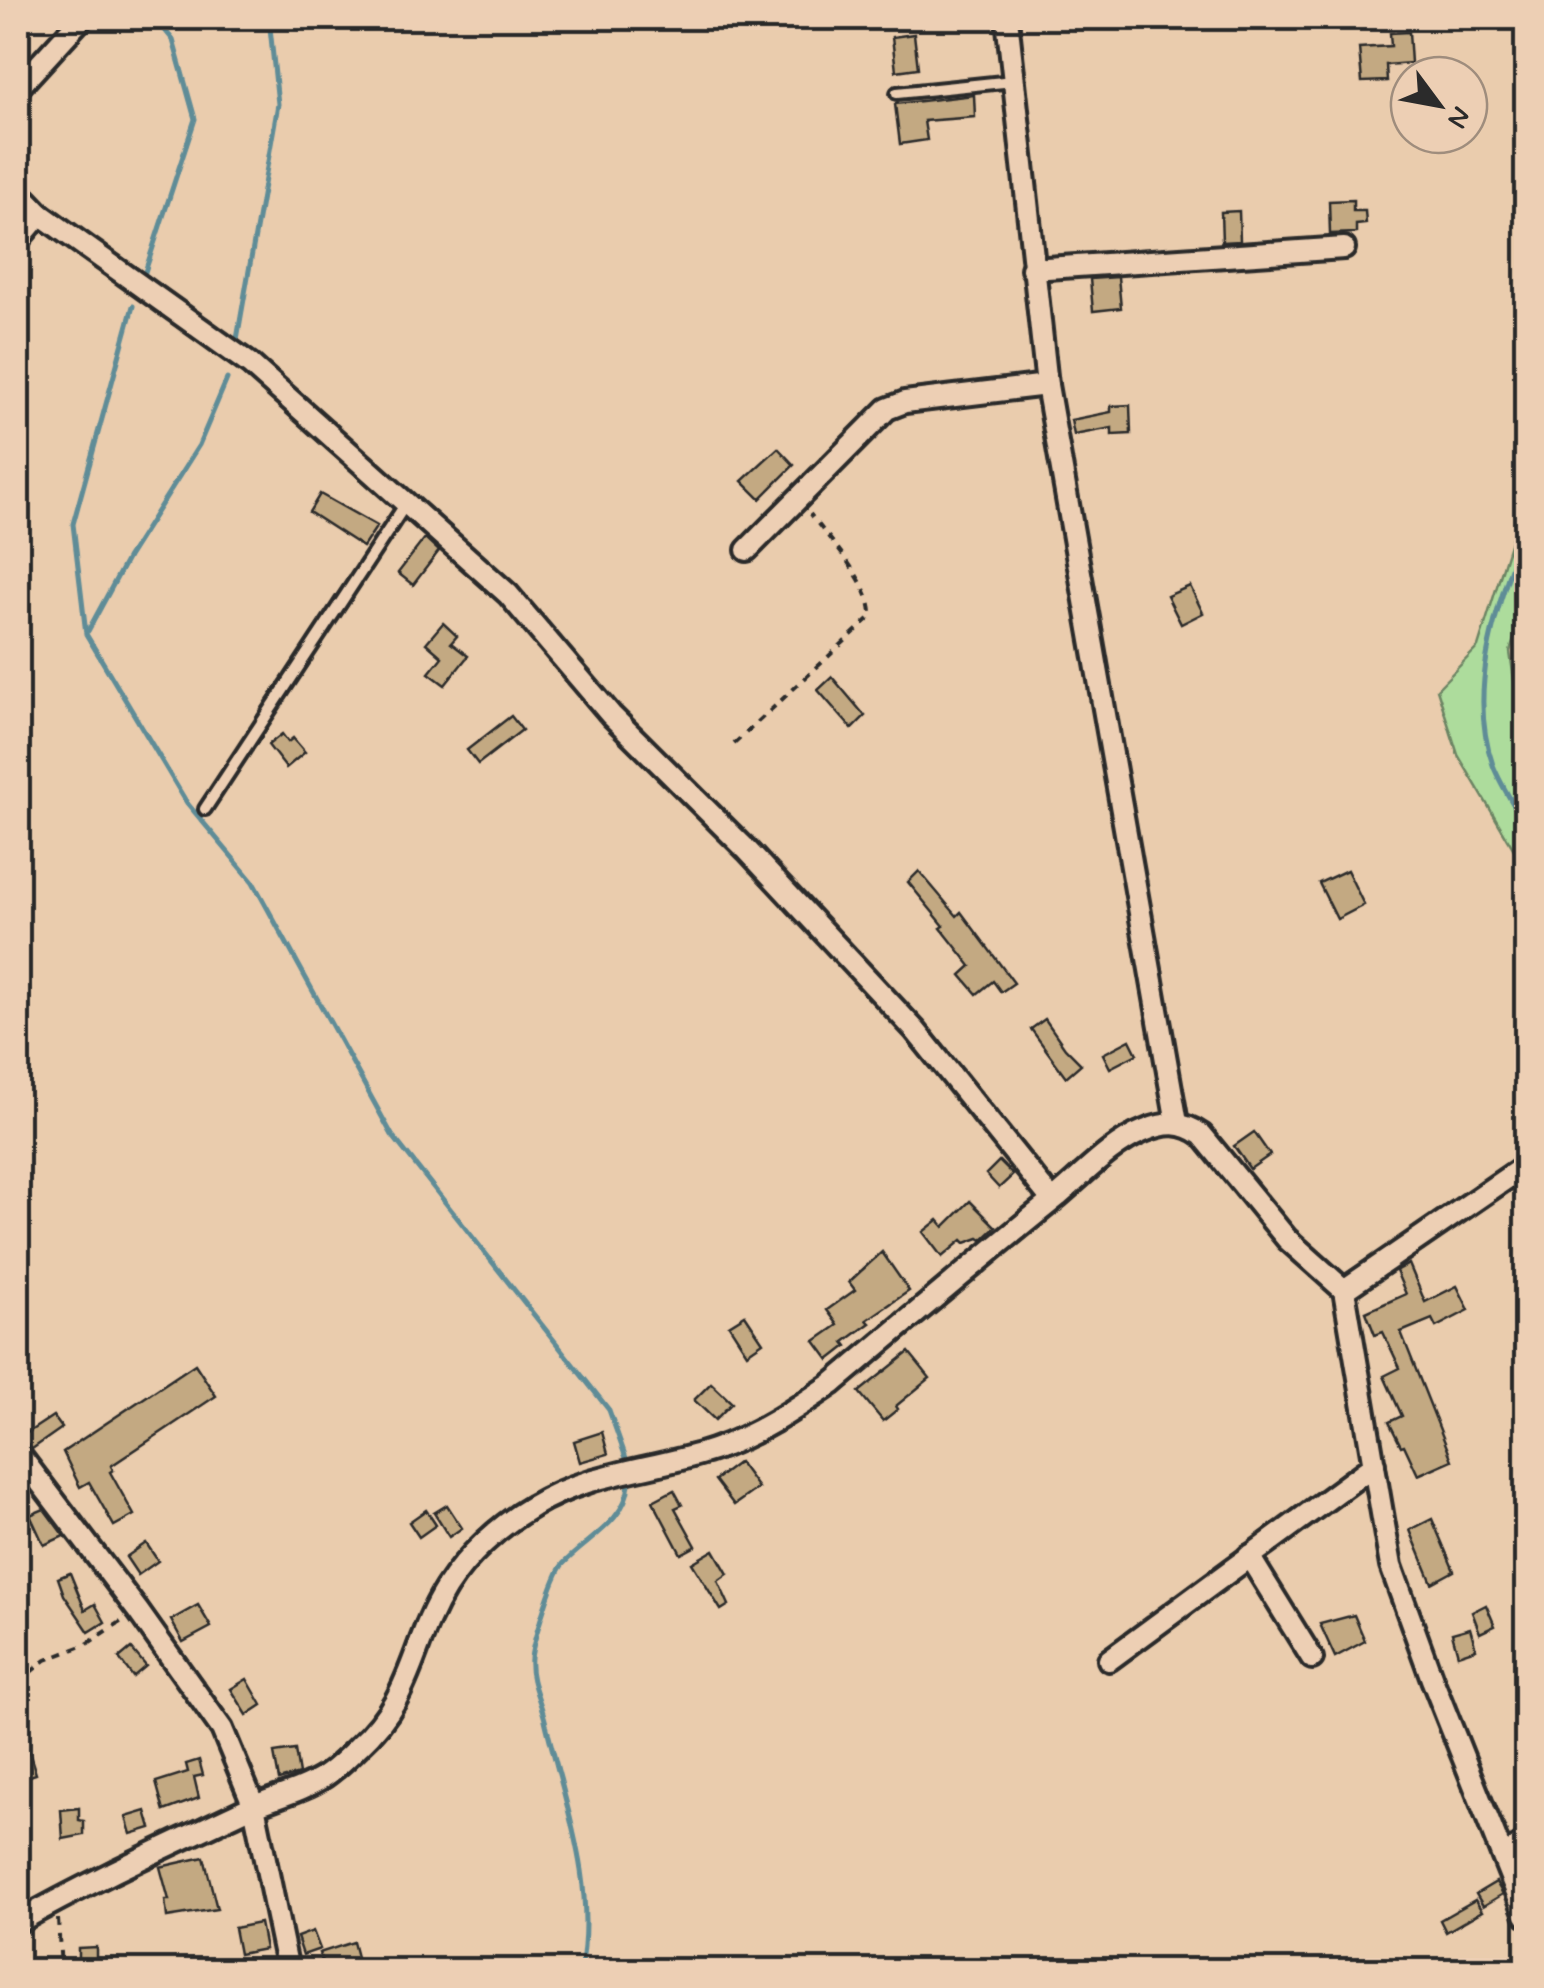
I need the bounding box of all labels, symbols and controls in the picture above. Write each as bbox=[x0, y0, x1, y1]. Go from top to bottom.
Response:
north arrow bbox=[1389, 55, 1489, 155]
text: N bbox=[1437, 99, 1479, 135]

